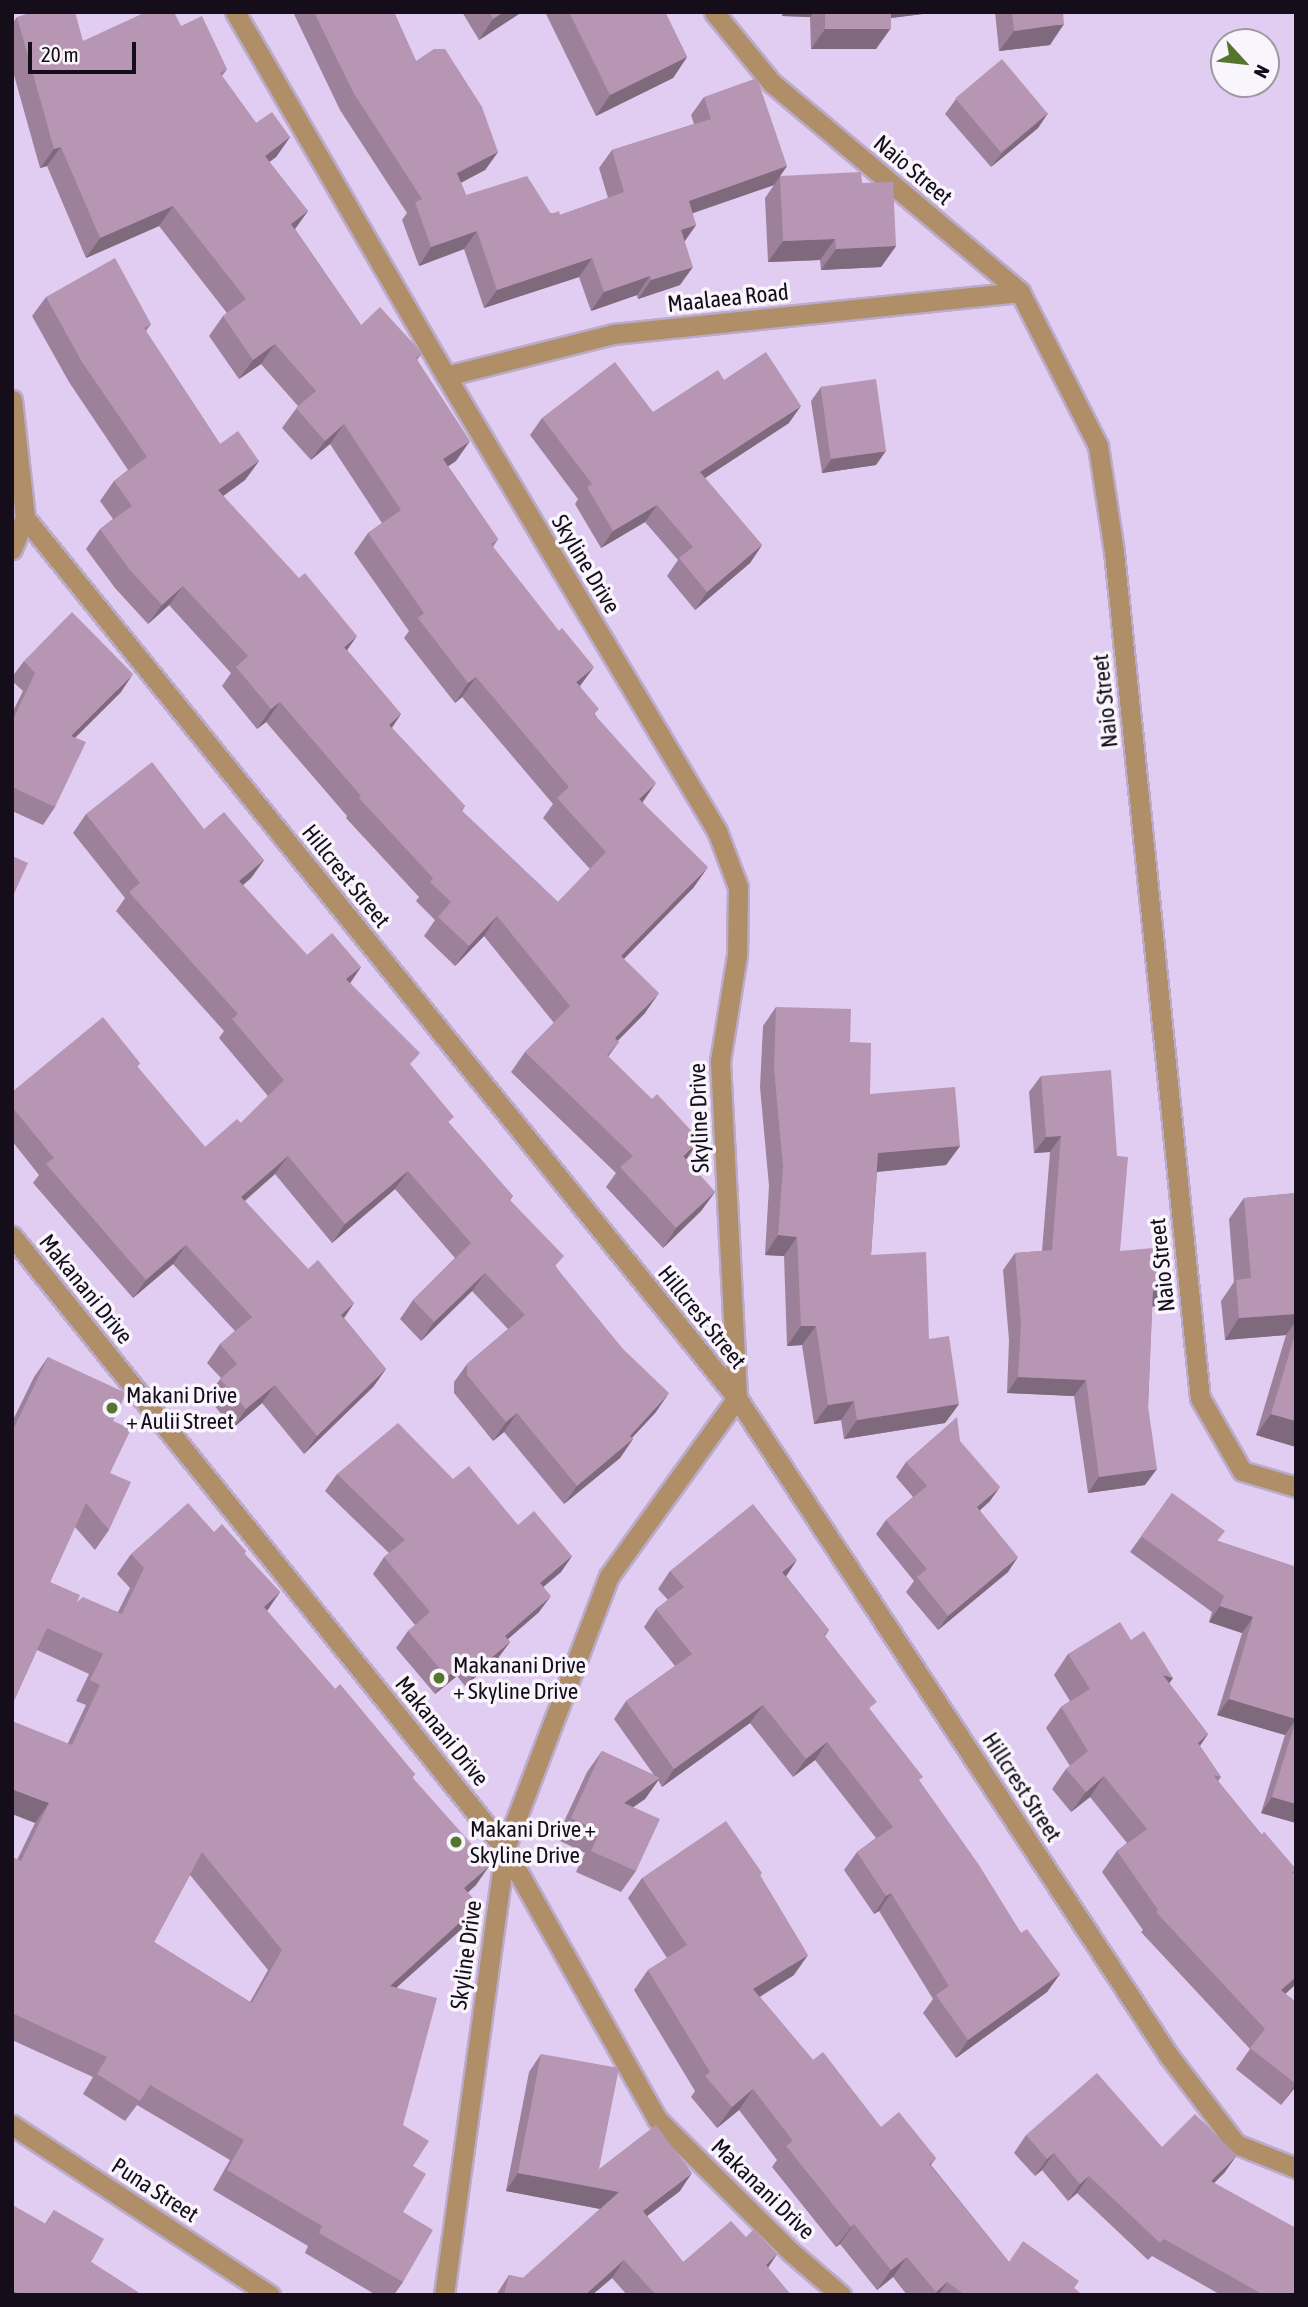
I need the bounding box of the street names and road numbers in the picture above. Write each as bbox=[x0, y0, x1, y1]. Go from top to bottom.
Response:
street label: Naio Street bbox=[868, 129, 958, 211]
street label: Maalaea Road bbox=[666, 278, 790, 318]
street label: Skyline Drive bbox=[546, 510, 626, 618]
street label: Naio Street bbox=[1086, 653, 1124, 749]
street label: Hillcrest Street bbox=[296, 819, 396, 933]
street label: Skyline Drive bbox=[683, 1063, 715, 1173]
street label: Naio Street bbox=[1143, 1217, 1181, 1313]
street label: Makanani Drive bbox=[33, 1229, 139, 1349]
street label: Hillcrest Street bbox=[652, 1260, 752, 1374]
street label: Makanani Drive bbox=[389, 1671, 495, 1791]
street label: Hillcrest Street bbox=[976, 1727, 1068, 1847]
street label: Skyline Drive bbox=[445, 1899, 487, 2011]
street label: Makanani Drive bbox=[706, 2133, 820, 2245]
street label: Puna Street bbox=[106, 2152, 204, 2228]

